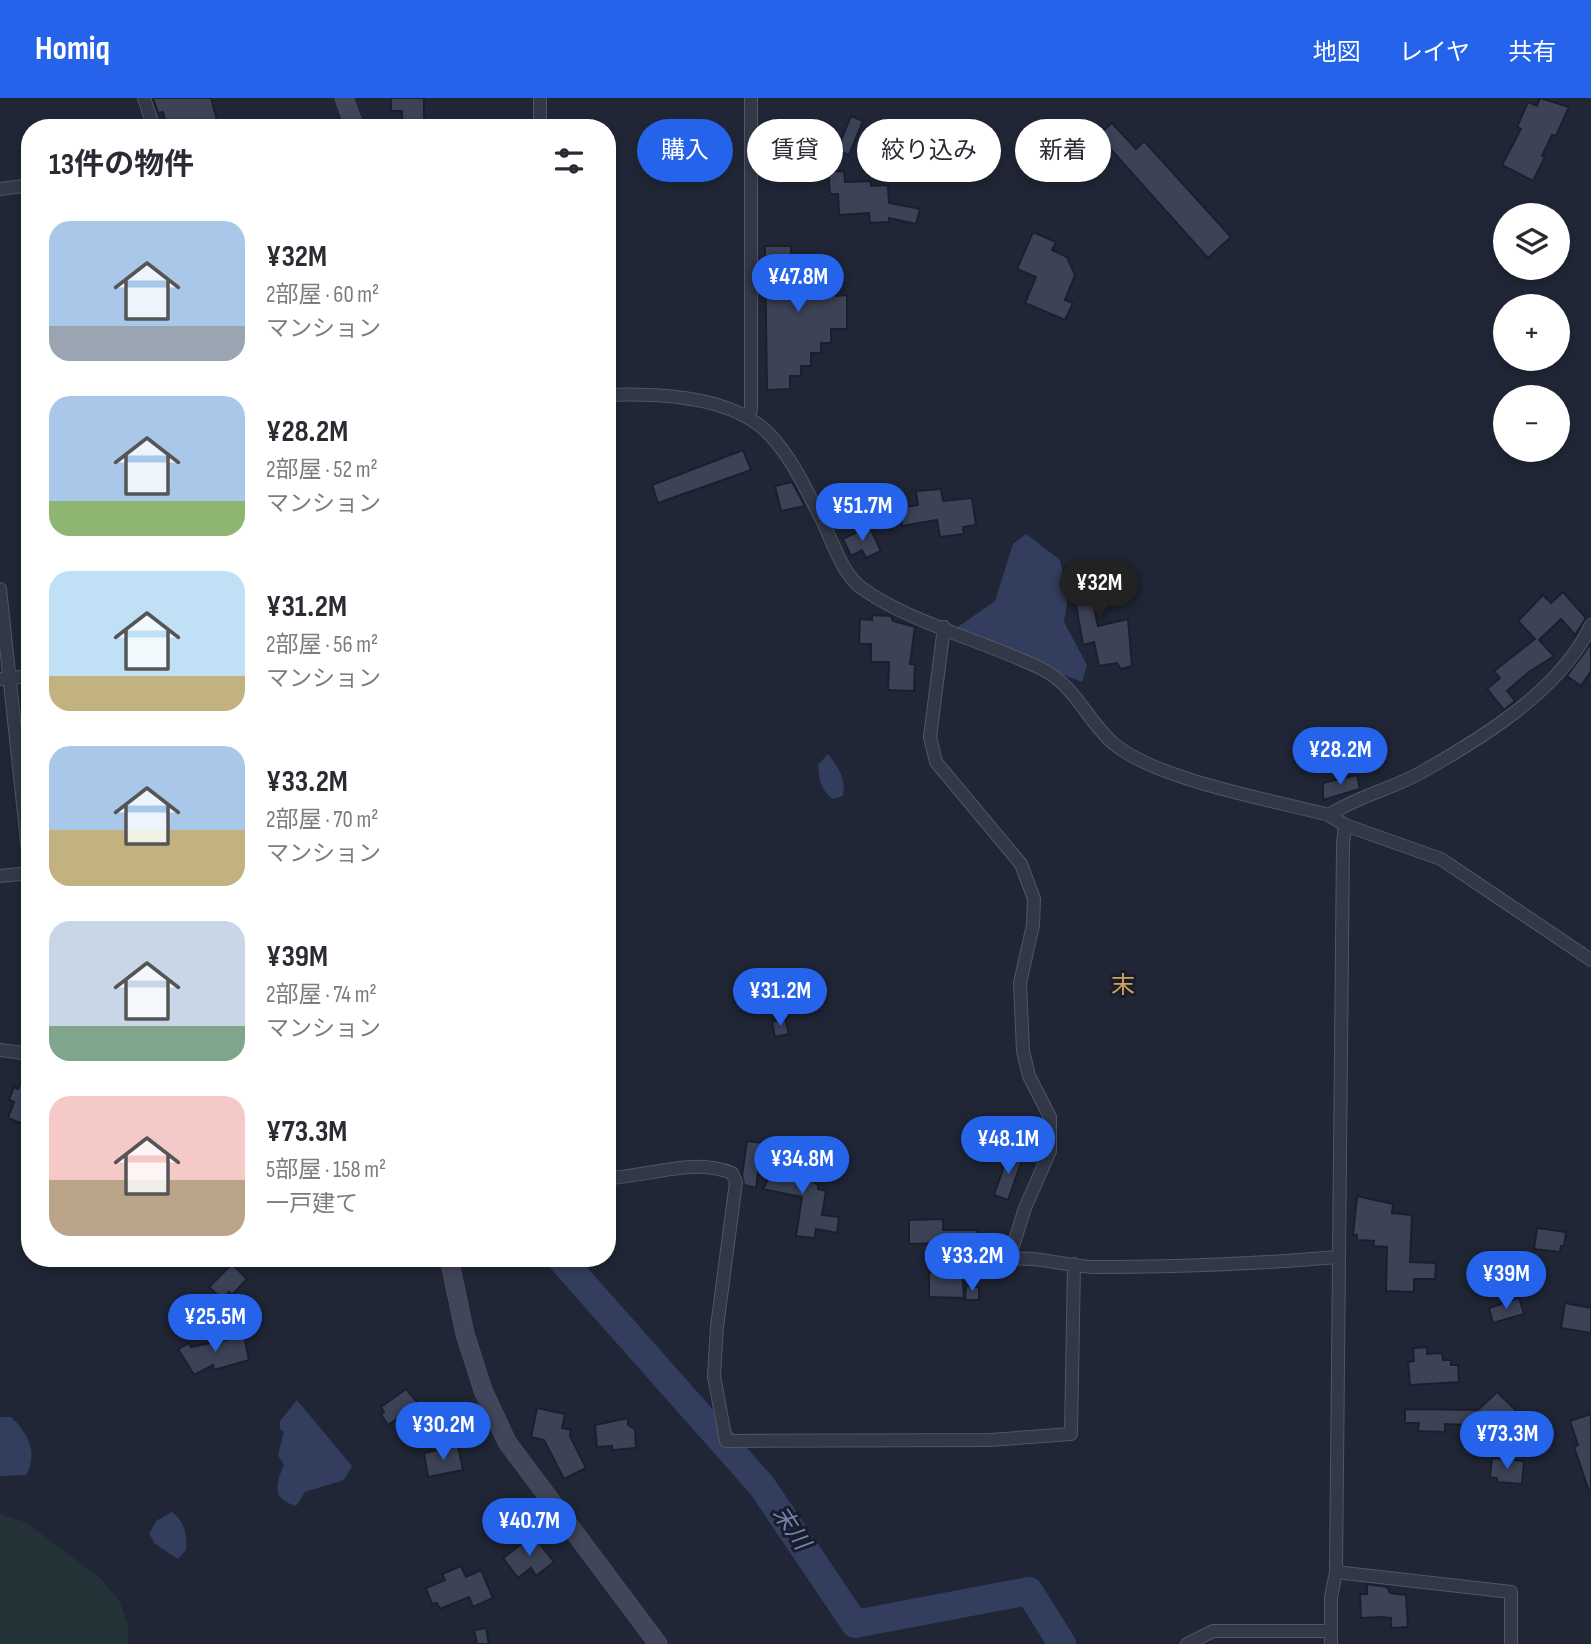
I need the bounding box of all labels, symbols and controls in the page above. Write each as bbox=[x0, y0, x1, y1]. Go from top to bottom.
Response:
text: Homiq bbox=[35, 29, 110, 69]
text: 地図 bbox=[1313, 38, 1361, 67]
text: レイヤ bbox=[1399, 38, 1470, 67]
text: 共有 bbox=[1508, 38, 1556, 67]
chip: 購入 bbox=[637, 119, 733, 182]
chip: 賃貸 bbox=[747, 119, 843, 182]
chip: 絞り込み bbox=[857, 119, 1001, 182]
chip: 新着 bbox=[1015, 119, 1111, 182]
icon: filters bbox=[550, 142, 588, 180]
text: 13件の物件 bbox=[49, 147, 194, 183]
map controls bbox=[1493, 203, 1570, 462]
button: layers bbox=[1493, 203, 1570, 280]
text: ¥32M bbox=[266, 239, 327, 275]
icon: home bbox=[105, 249, 189, 333]
pin: ¥47.8M bbox=[741, 254, 855, 314]
text: ¥47.8M bbox=[768, 263, 828, 291]
text: 2部屋 · 60 m² bbox=[266, 281, 379, 309]
button: + bbox=[1493, 294, 1570, 371]
text: マンション bbox=[266, 315, 381, 343]
button: − bbox=[1493, 385, 1570, 462]
text: ¥28.2M bbox=[266, 414, 348, 450]
icon: home bbox=[105, 424, 189, 508]
text: 2部屋 · 52 m² bbox=[266, 456, 378, 484]
pin: ¥51.7M bbox=[805, 484, 919, 543]
text: マンション bbox=[266, 490, 381, 518]
text: ¥51.7M bbox=[832, 492, 892, 520]
pin: ¥32M bbox=[1058, 560, 1140, 620]
text: ¥32M bbox=[1076, 569, 1122, 597]
text: ¥31.2M bbox=[266, 589, 347, 625]
icon: home bbox=[105, 599, 189, 683]
text: 2部屋 · 56 m² bbox=[266, 631, 378, 659]
text: マンション bbox=[266, 665, 381, 693]
pin: ¥28.2M bbox=[1283, 728, 1397, 787]
text: ¥28.2M bbox=[1309, 736, 1372, 764]
text: ¥33.2M bbox=[266, 764, 348, 800]
icon: home bbox=[105, 774, 189, 858]
text: 2部屋 · 70 m² bbox=[266, 806, 378, 834]
text: マンション bbox=[266, 840, 381, 868]
text: ¥39M bbox=[266, 939, 328, 975]
icon: home bbox=[105, 949, 189, 1033]
pin: ¥31.2M bbox=[723, 968, 837, 1028]
district label: 末 bbox=[1111, 971, 1135, 1000]
text: ¥31.2M bbox=[749, 977, 811, 1005]
text: 2部屋 · 74 m² bbox=[266, 981, 377, 1009]
text: マンション bbox=[266, 1015, 381, 1043]
text: ¥73.3M bbox=[266, 1114, 347, 1150]
pin: ¥48.1M bbox=[951, 1116, 1065, 1176]
icon: home bbox=[105, 1124, 189, 1208]
text: ¥48.1M bbox=[977, 1125, 1039, 1153]
pin: ¥34.8M bbox=[745, 1136, 859, 1196]
text: ¥34.8M bbox=[770, 1145, 834, 1173]
text: 5部屋 · 158 m² bbox=[266, 1156, 386, 1184]
text: 一戸建て bbox=[266, 1190, 358, 1218]
pin: ¥33.2M bbox=[915, 1234, 1029, 1293]
text: ¥33.2M bbox=[941, 1242, 1003, 1270]
pin: ¥39M bbox=[1465, 1252, 1547, 1311]
text: ¥39M bbox=[1482, 1260, 1530, 1288]
pin: ¥25.5M bbox=[158, 1294, 272, 1354]
text: ¥25.5M bbox=[184, 1303, 246, 1331]
pin: ¥30.2M bbox=[386, 1402, 500, 1462]
text: ¥30.2M bbox=[412, 1411, 474, 1439]
pin: ¥73.3M bbox=[1450, 1412, 1564, 1471]
text: ¥73.3M bbox=[1476, 1420, 1538, 1448]
pin: ¥40.7M bbox=[472, 1498, 586, 1558]
water label: 末川 bbox=[767, 1501, 817, 1557]
text: ¥40.7M bbox=[498, 1507, 560, 1535]

